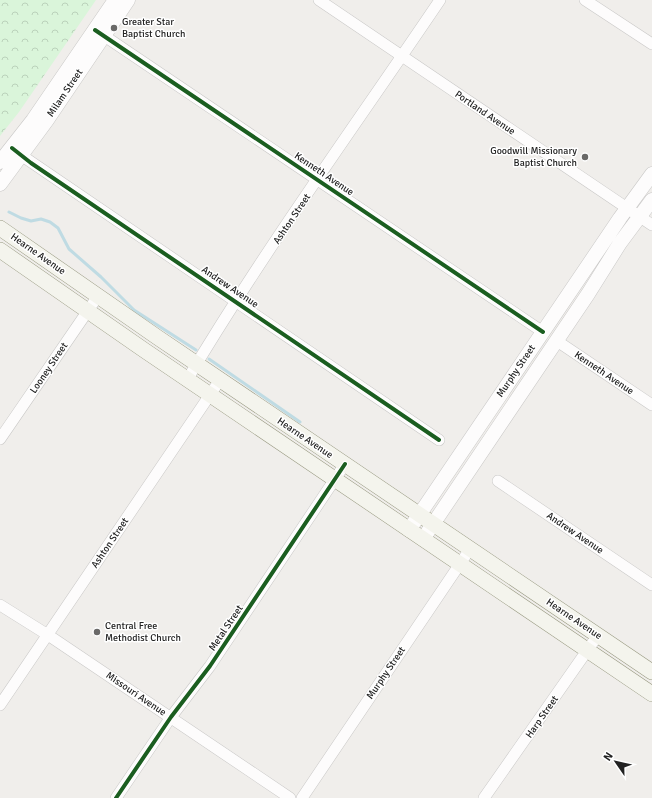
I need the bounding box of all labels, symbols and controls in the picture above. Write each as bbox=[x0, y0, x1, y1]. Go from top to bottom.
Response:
place label: Greater Star Baptist Church bbox=[122, 16, 185, 40]
marker: Greater Star Baptist Church bbox=[109, 23, 119, 33]
street label: Milam Street bbox=[45, 66, 86, 119]
street label: Portland Avenue bbox=[453, 88, 517, 138]
place label: Goodwill Missionary Baptist Church bbox=[490, 145, 577, 169]
street label: Kenneth Avenue bbox=[292, 150, 356, 198]
marker: Goodwill Missionary Baptist Church bbox=[580, 152, 590, 162]
street label: Ashton Street bbox=[271, 191, 314, 247]
street label: Hearne Avenue bbox=[8, 231, 68, 277]
street label: Andrew Avenue bbox=[199, 264, 261, 310]
street label: Looney Street bbox=[28, 340, 71, 396]
street label: Murphy Street bbox=[494, 342, 538, 400]
street label: Kenneth Avenue bbox=[572, 349, 636, 397]
street label: Hearne Avenue bbox=[275, 415, 335, 461]
street label: Andrew Avenue bbox=[544, 510, 606, 556]
street label: Ashton Street bbox=[89, 515, 132, 571]
street label: Hearne Avenue bbox=[544, 596, 604, 642]
street label: Metal Street bbox=[206, 602, 246, 653]
place label: Central Free Methodist Church bbox=[105, 620, 181, 644]
marker: Central Free Methodist Church bbox=[92, 627, 102, 637]
street label: Murphy Street bbox=[364, 644, 408, 702]
street label: Missouri Avenue bbox=[104, 669, 168, 719]
street label: Harp Street bbox=[523, 693, 561, 741]
north arrow bbox=[596, 742, 636, 782]
text: N bbox=[601, 750, 616, 763]

